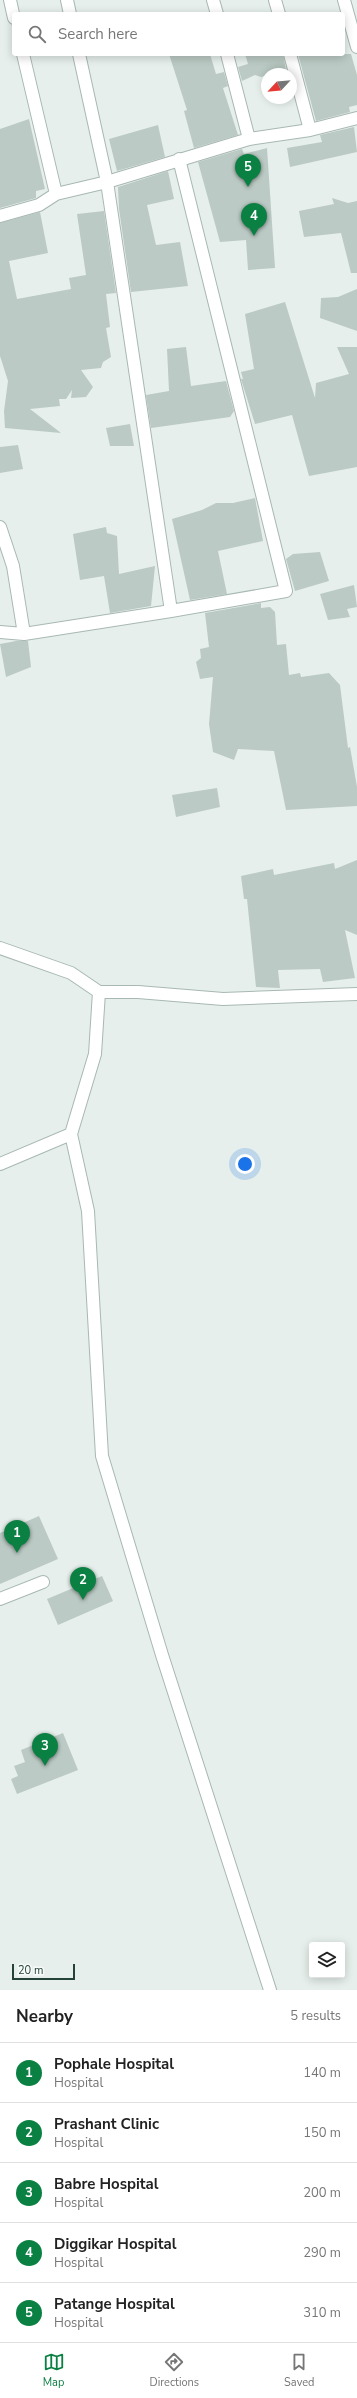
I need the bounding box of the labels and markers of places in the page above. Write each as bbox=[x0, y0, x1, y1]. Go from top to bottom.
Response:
pin: 5 bbox=[235, 154, 261, 187]
pin: 4 bbox=[241, 203, 267, 236]
pin: 1 bbox=[4, 1520, 30, 1553]
pin: 2 bbox=[70, 1567, 96, 1600]
pin: 3 bbox=[32, 1733, 58, 1766]

